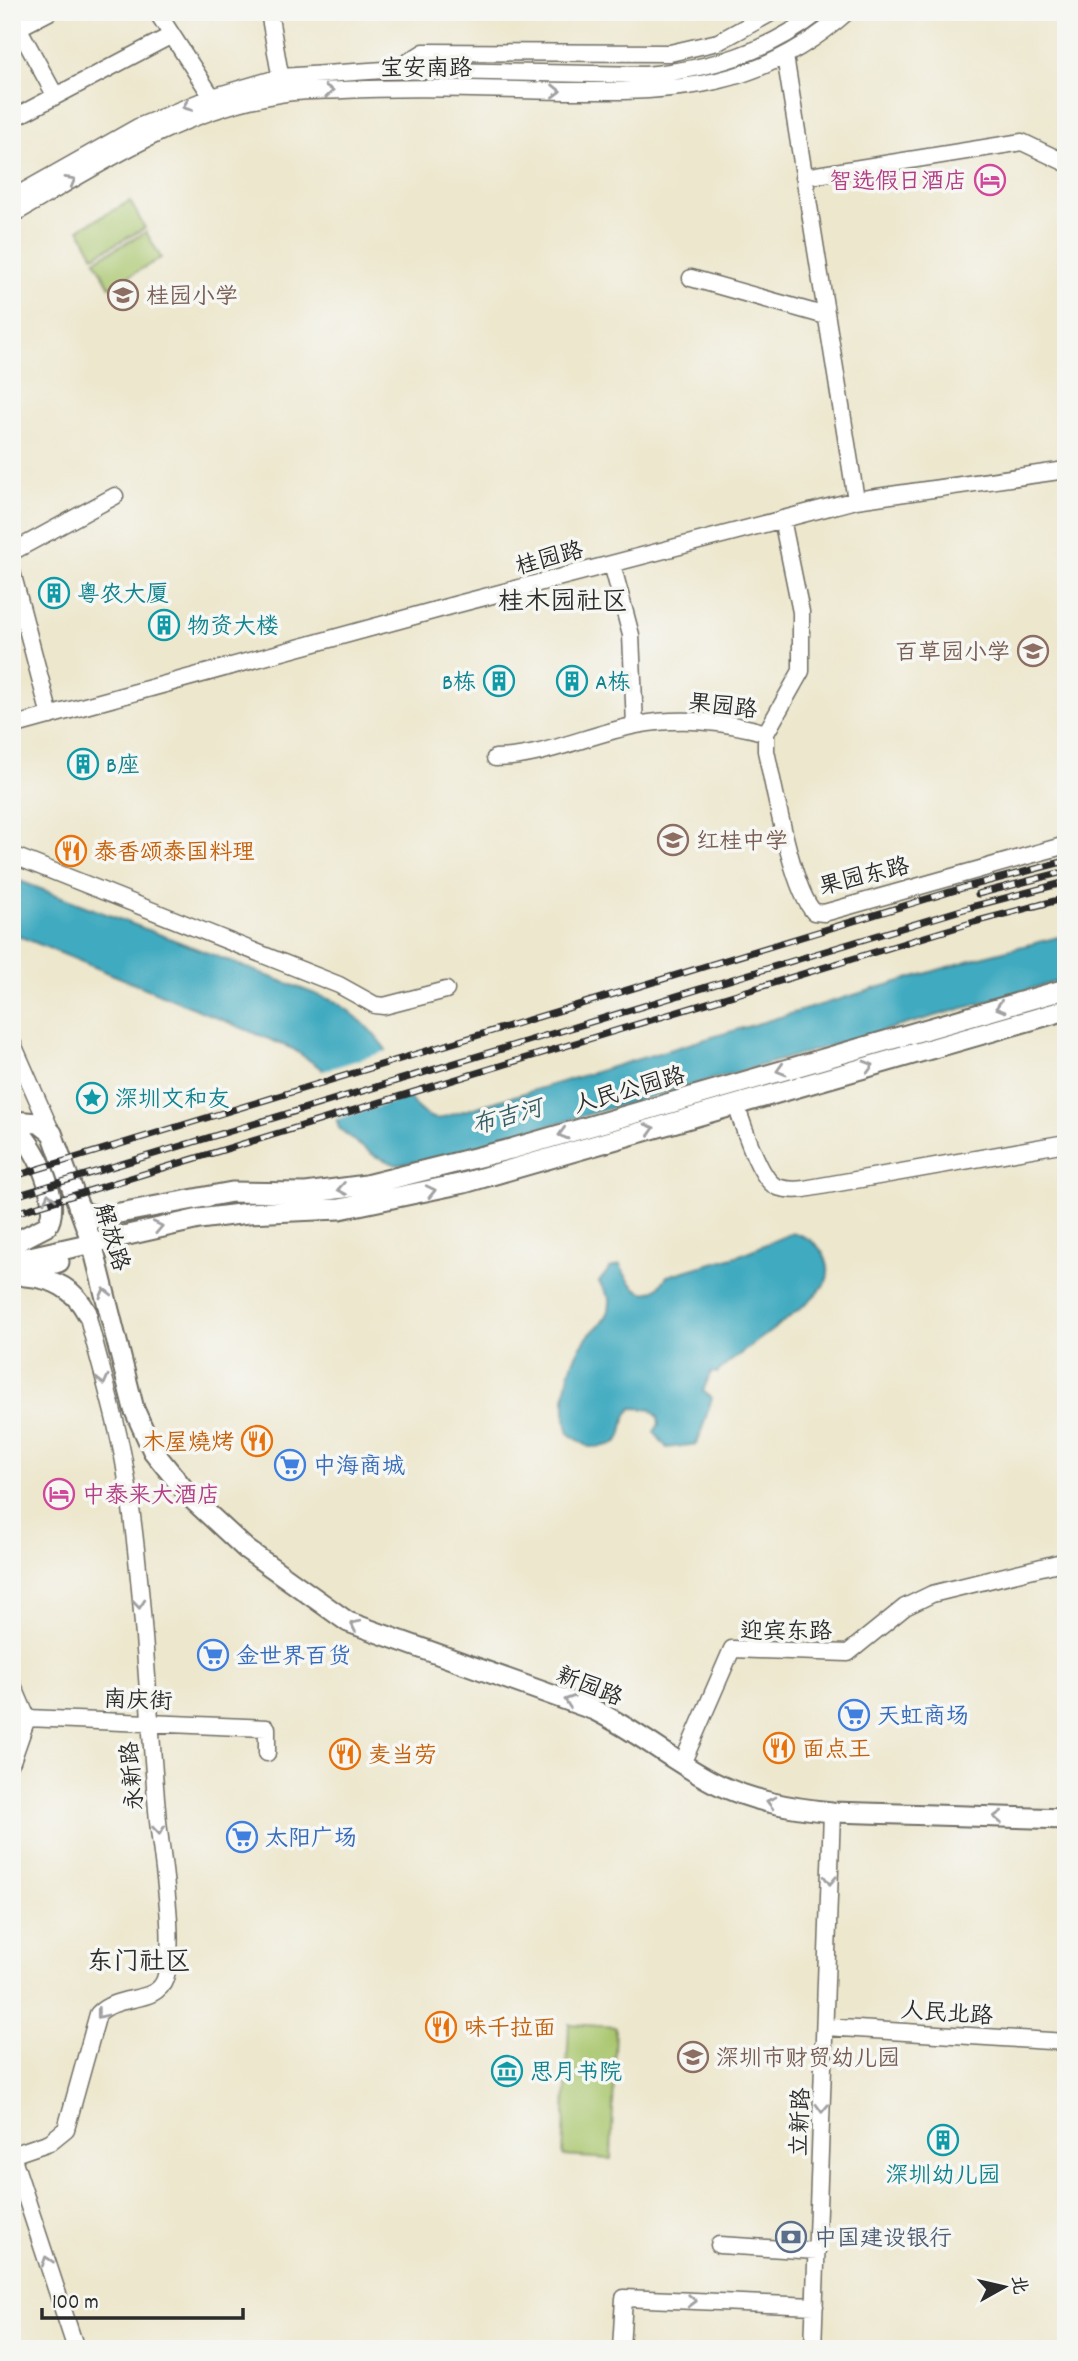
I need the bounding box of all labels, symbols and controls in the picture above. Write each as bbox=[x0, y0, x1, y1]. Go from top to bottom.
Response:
street label: 宝安南路 bbox=[380, 54, 472, 87]
one-way arrow bbox=[324, 83, 335, 98]
one-way arrow bbox=[552, 83, 562, 99]
one-way arrow bbox=[182, 98, 194, 112]
hotel icon: 智选假日酒店 bbox=[973, 163, 1007, 197]
place label: 智选假日酒店 bbox=[829, 167, 967, 200]
one-way arrow bbox=[64, 176, 77, 189]
school or university icon: 桂园小学 bbox=[106, 278, 140, 312]
place label: 桂园小学 bbox=[146, 282, 238, 315]
street label: 桂园路 bbox=[512, 536, 588, 585]
building icon: 粤农大厦 bbox=[37, 576, 71, 610]
place label: 粤农大厦 bbox=[77, 580, 169, 613]
district label: 桂木园社区 bbox=[498, 585, 628, 622]
building icon: 物资大楼 bbox=[147, 608, 181, 642]
place label: 物资大楼 bbox=[187, 612, 279, 645]
school or university icon: 百草园小学 bbox=[1016, 634, 1050, 668]
place label: 百草园小学 bbox=[895, 638, 1010, 671]
building icon: B栋 bbox=[482, 664, 516, 698]
building icon: A栋 bbox=[555, 664, 589, 698]
place label: B栋 bbox=[442, 668, 476, 701]
place label: A栋 bbox=[595, 668, 631, 701]
street label: 果园路 bbox=[686, 688, 759, 729]
building icon: B座 bbox=[66, 747, 100, 781]
place label: B座 bbox=[106, 751, 140, 784]
school or university icon: 红桂中学 bbox=[656, 823, 690, 857]
place label: 红桂中学 bbox=[696, 827, 788, 860]
restaurant icon: 泰香颂泰国料理 bbox=[54, 834, 88, 868]
place label: 泰香颂泰国料理 bbox=[94, 838, 255, 871]
street label: 果园东路 bbox=[816, 851, 913, 906]
one-way arrow bbox=[994, 999, 1006, 1013]
one-way arrow bbox=[863, 1060, 875, 1075]
street label: 人民公园路 bbox=[570, 1061, 690, 1124]
one-way arrow bbox=[776, 1062, 788, 1077]
place icon: 深圳文和友 bbox=[75, 1081, 109, 1115]
place label: 深圳文和友 bbox=[115, 1085, 230, 1118]
water label: 布吉河 bbox=[469, 1092, 551, 1145]
one-way arrow bbox=[644, 1123, 656, 1138]
one-way arrow bbox=[557, 1125, 569, 1140]
one-way arrow bbox=[336, 1181, 348, 1196]
one-way arrow bbox=[425, 1184, 437, 1199]
one-way arrow bbox=[43, 1193, 58, 1205]
street label: 解放路 bbox=[84, 1200, 136, 1276]
one-way arrow bbox=[152, 1221, 164, 1236]
one-way arrow bbox=[99, 1287, 113, 1299]
one-way arrow bbox=[95, 1373, 109, 1385]
restaurant icon: 木屋燒烤 bbox=[240, 1424, 274, 1458]
place label: 木屋燒烤 bbox=[142, 1428, 234, 1461]
supermarket icon: 中海商城 bbox=[273, 1448, 307, 1482]
place label: 中海商城 bbox=[313, 1452, 405, 1485]
hotel icon: 中泰来大酒店 bbox=[42, 1477, 76, 1511]
place label: 中泰来大酒店 bbox=[82, 1481, 220, 1514]
one-way arrow bbox=[132, 1598, 147, 1609]
street label: 迎宾东路 bbox=[740, 1617, 832, 1650]
one-way arrow bbox=[350, 1619, 362, 1633]
supermarket icon: 金世界百货 bbox=[196, 1638, 230, 1672]
place label: 金世界百货 bbox=[236, 1642, 351, 1675]
street label: 新园路 bbox=[551, 1660, 627, 1716]
street label: 南庆街 bbox=[103, 1685, 173, 1720]
one-way arrow bbox=[563, 1696, 575, 1710]
supermarket icon: 天虹商场 bbox=[837, 1698, 871, 1732]
place label: 天虹商场 bbox=[877, 1702, 969, 1735]
restaurant icon: 面点王 bbox=[762, 1731, 796, 1765]
place label: 面点王 bbox=[802, 1735, 871, 1768]
restaurant icon: 麦当劳 bbox=[328, 1737, 362, 1771]
street label: 永新路 bbox=[115, 1740, 154, 1812]
place label: 麦当劳 bbox=[368, 1741, 437, 1774]
one-way arrow bbox=[765, 1796, 777, 1810]
one-way arrow bbox=[992, 1810, 1003, 1825]
supermarket icon: 太阳广场 bbox=[225, 1820, 259, 1854]
place label: 太阳广场 bbox=[265, 1824, 357, 1857]
one-way arrow bbox=[151, 1825, 166, 1836]
one-way arrow bbox=[822, 1875, 837, 1886]
district label: 东门社区 bbox=[87, 1945, 191, 1982]
street label: 人民北路 bbox=[900, 1996, 994, 2035]
one-way arrow bbox=[96, 2007, 109, 2019]
restaurant icon: 味千拉面 bbox=[424, 2010, 458, 2044]
place label: 味千拉面 bbox=[464, 2014, 556, 2047]
school or university icon: 深圳市财贸幼儿园 bbox=[676, 2040, 710, 2074]
place label: 深圳市财贸幼儿园 bbox=[716, 2044, 900, 2077]
museum icon: 思月书院 bbox=[490, 2054, 524, 2088]
place label: 思月书院 bbox=[530, 2058, 622, 2091]
street label: 立新路 bbox=[785, 2087, 820, 2157]
one-way arrow bbox=[814, 2102, 829, 2113]
building icon: 深圳幼儿园 bbox=[926, 2123, 960, 2157]
place label: 深圳幼儿园 bbox=[886, 2161, 1001, 2194]
bank icon: 中国建设银行 bbox=[774, 2220, 808, 2254]
place label: 中国建设银行 bbox=[814, 2224, 952, 2257]
north arrow bbox=[970, 2252, 1040, 2322]
one-way arrow bbox=[40, 2255, 55, 2267]
text: 北 bbox=[1003, 2274, 1032, 2296]
scale bar bbox=[42, 2277, 243, 2321]
text: 100 m bbox=[52, 2289, 99, 2319]
one-way arrow bbox=[687, 2293, 698, 2308]

